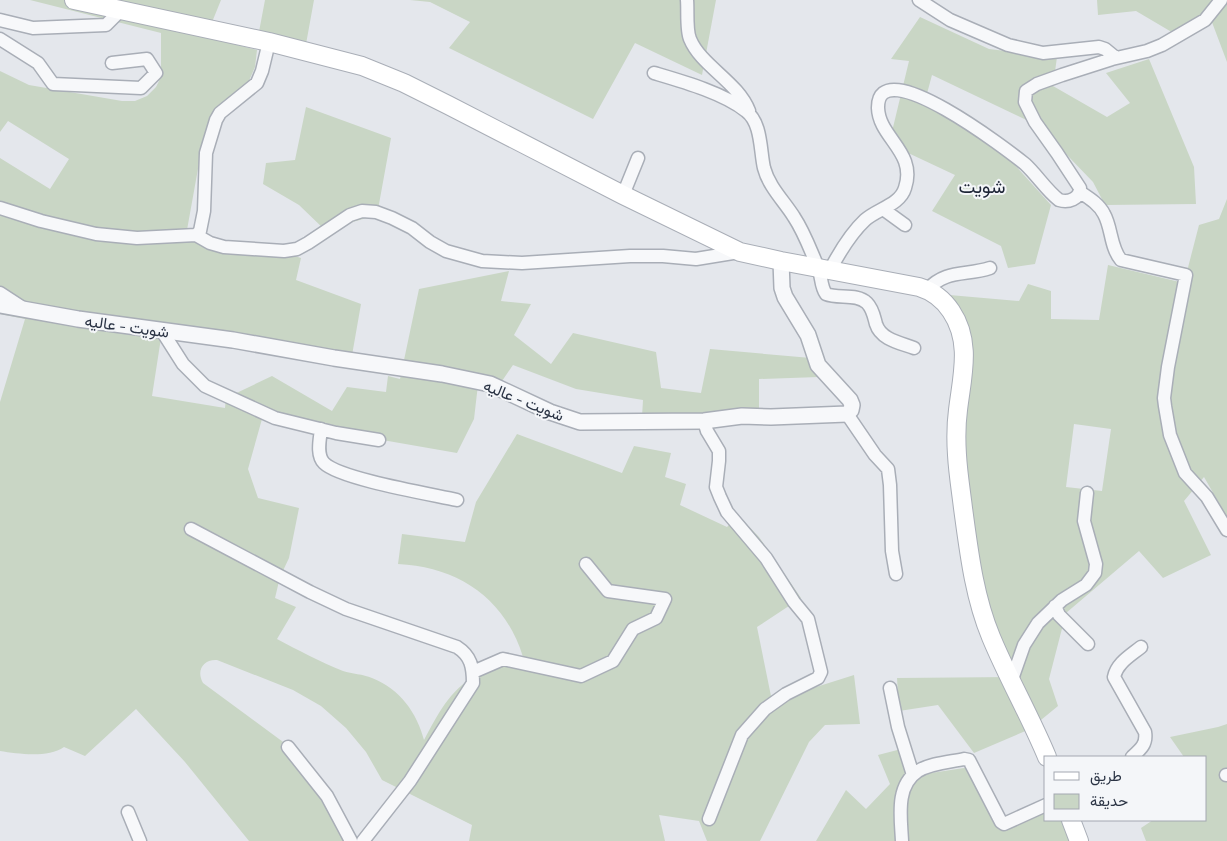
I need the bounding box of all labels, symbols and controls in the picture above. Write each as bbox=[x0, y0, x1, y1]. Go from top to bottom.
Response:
district label: شويت bbox=[958, 174, 1006, 198]
street label: شويت - عاليه bbox=[83, 310, 171, 343]
street label: شويت - عاليه bbox=[480, 375, 567, 426]
legend bbox=[1044, 756, 1207, 821]
text: طريق bbox=[1090, 766, 1122, 786]
text: حديقة bbox=[1090, 791, 1128, 810]

